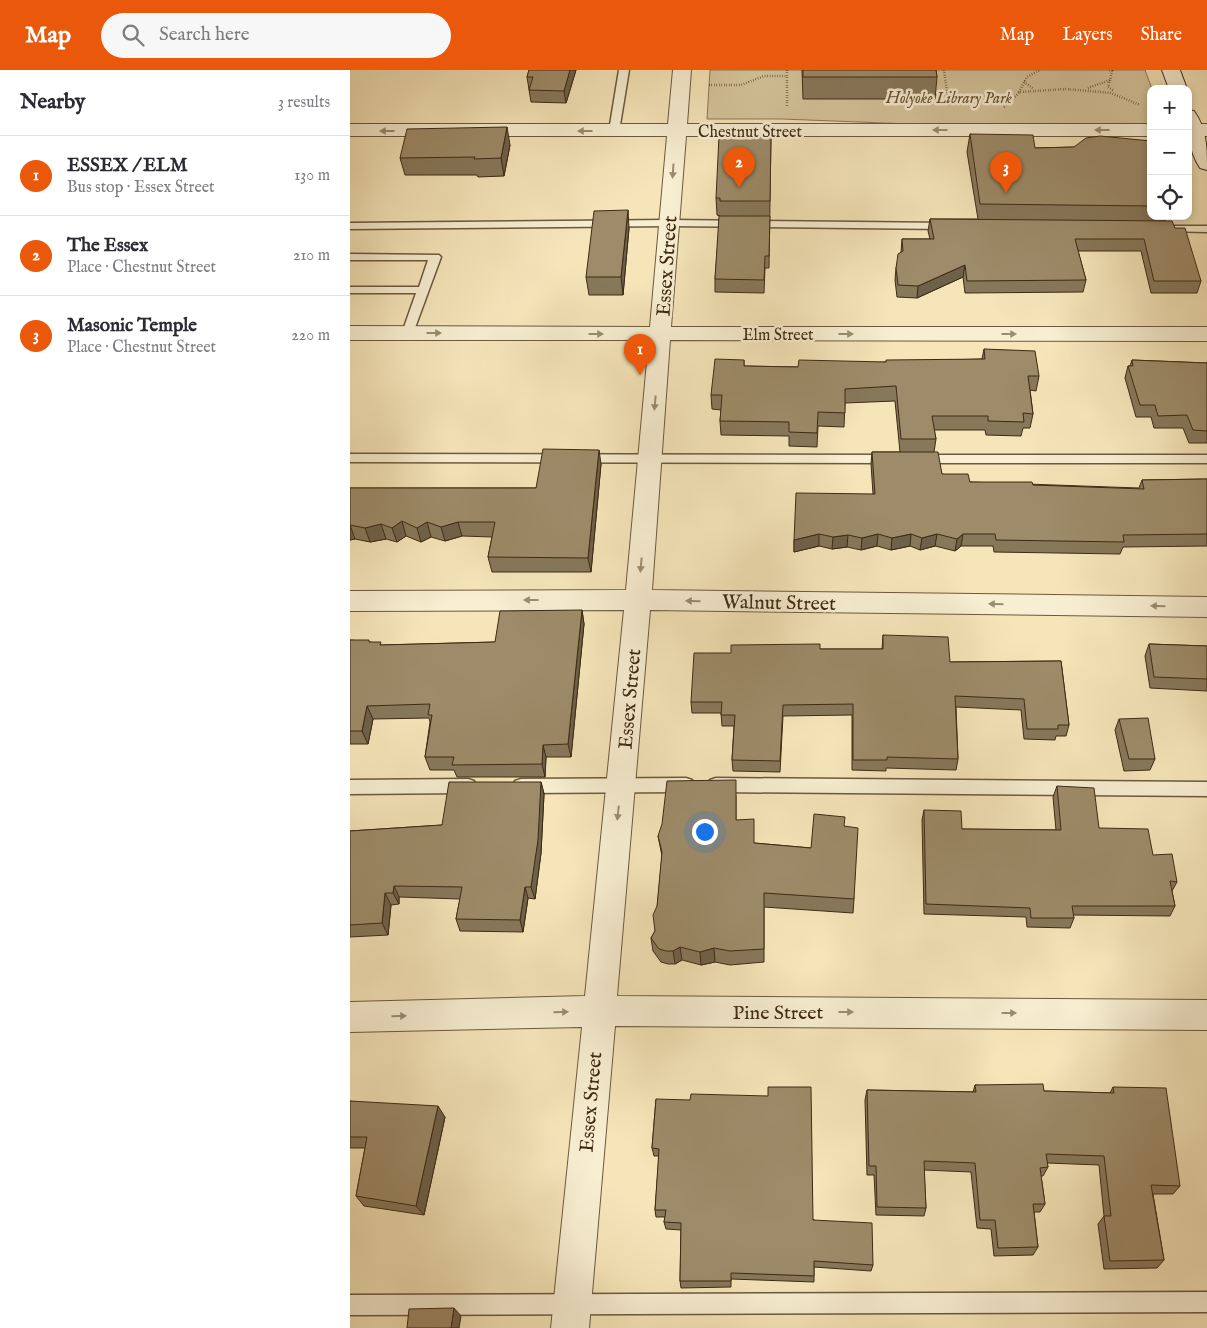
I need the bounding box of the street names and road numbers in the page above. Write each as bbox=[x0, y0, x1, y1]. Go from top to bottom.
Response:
street label: Chestnut Street bbox=[698, 123, 802, 143]
street label: Essex Street bbox=[652, 215, 683, 317]
street label: Elm Street bbox=[742, 326, 814, 346]
street label: Walnut Street bbox=[722, 590, 836, 617]
street label: Essex Street bbox=[614, 648, 647, 750]
street label: Pine Street bbox=[733, 1001, 824, 1026]
street label: Essex Street bbox=[575, 1051, 608, 1153]

